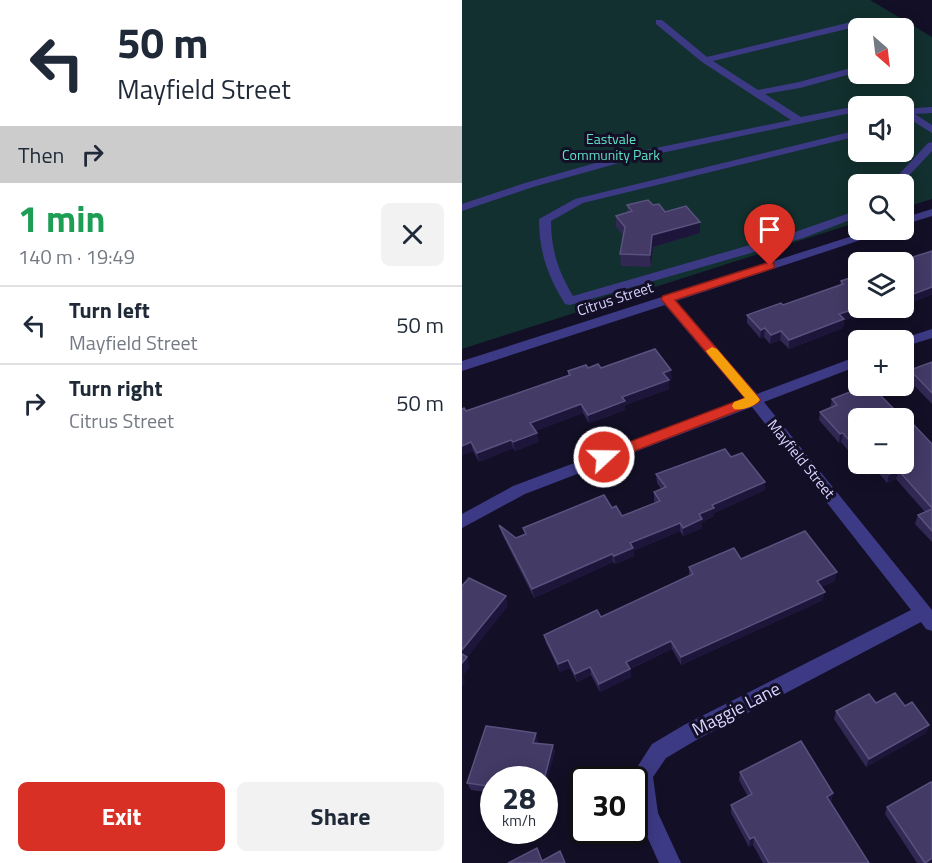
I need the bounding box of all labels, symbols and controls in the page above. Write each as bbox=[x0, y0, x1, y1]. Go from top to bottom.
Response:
text: 50 m bbox=[117, 10, 209, 74]
north arrow bbox=[848, 18, 914, 84]
map controls bbox=[848, 18, 914, 474]
icon: left bbox=[18, 24, 96, 102]
text: Mayfield Street bbox=[117, 68, 291, 109]
button: sound bbox=[848, 96, 914, 162]
park label: Eastvale Community Park bbox=[562, 128, 660, 165]
text: Then bbox=[18, 138, 64, 172]
icon: right bbox=[76, 138, 109, 171]
button: search bbox=[848, 174, 914, 240]
text: 1 min bbox=[18, 191, 105, 246]
button: close bbox=[381, 203, 444, 266]
pin bbox=[744, 204, 795, 266]
icon: arrive bbox=[753, 213, 786, 246]
text: 140 m · 19:49 bbox=[18, 241, 135, 272]
button: layers bbox=[848, 252, 914, 318]
street label: Citrus Street bbox=[574, 275, 657, 322]
text: Turn left bbox=[69, 293, 150, 327]
text: 50 m bbox=[396, 308, 444, 342]
icon: left bbox=[18, 309, 51, 342]
text: Mayfield Street bbox=[69, 327, 198, 358]
button: + bbox=[848, 330, 914, 396]
text: Turn right bbox=[69, 371, 163, 405]
text: 50 m bbox=[396, 386, 444, 420]
icon: right bbox=[18, 387, 51, 420]
text: Citrus Street bbox=[69, 405, 174, 436]
button: − bbox=[848, 408, 914, 474]
street label: Mayfield Street bbox=[762, 414, 841, 504]
position arrow bbox=[572, 425, 636, 489]
street label: Maggie Lane bbox=[687, 675, 785, 742]
speed limit sign: 30 bbox=[570, 766, 648, 844]
text: 28 bbox=[502, 775, 536, 821]
button: Exit bbox=[18, 782, 225, 851]
button: Share bbox=[237, 782, 444, 851]
text: km/h bbox=[502, 809, 536, 832]

